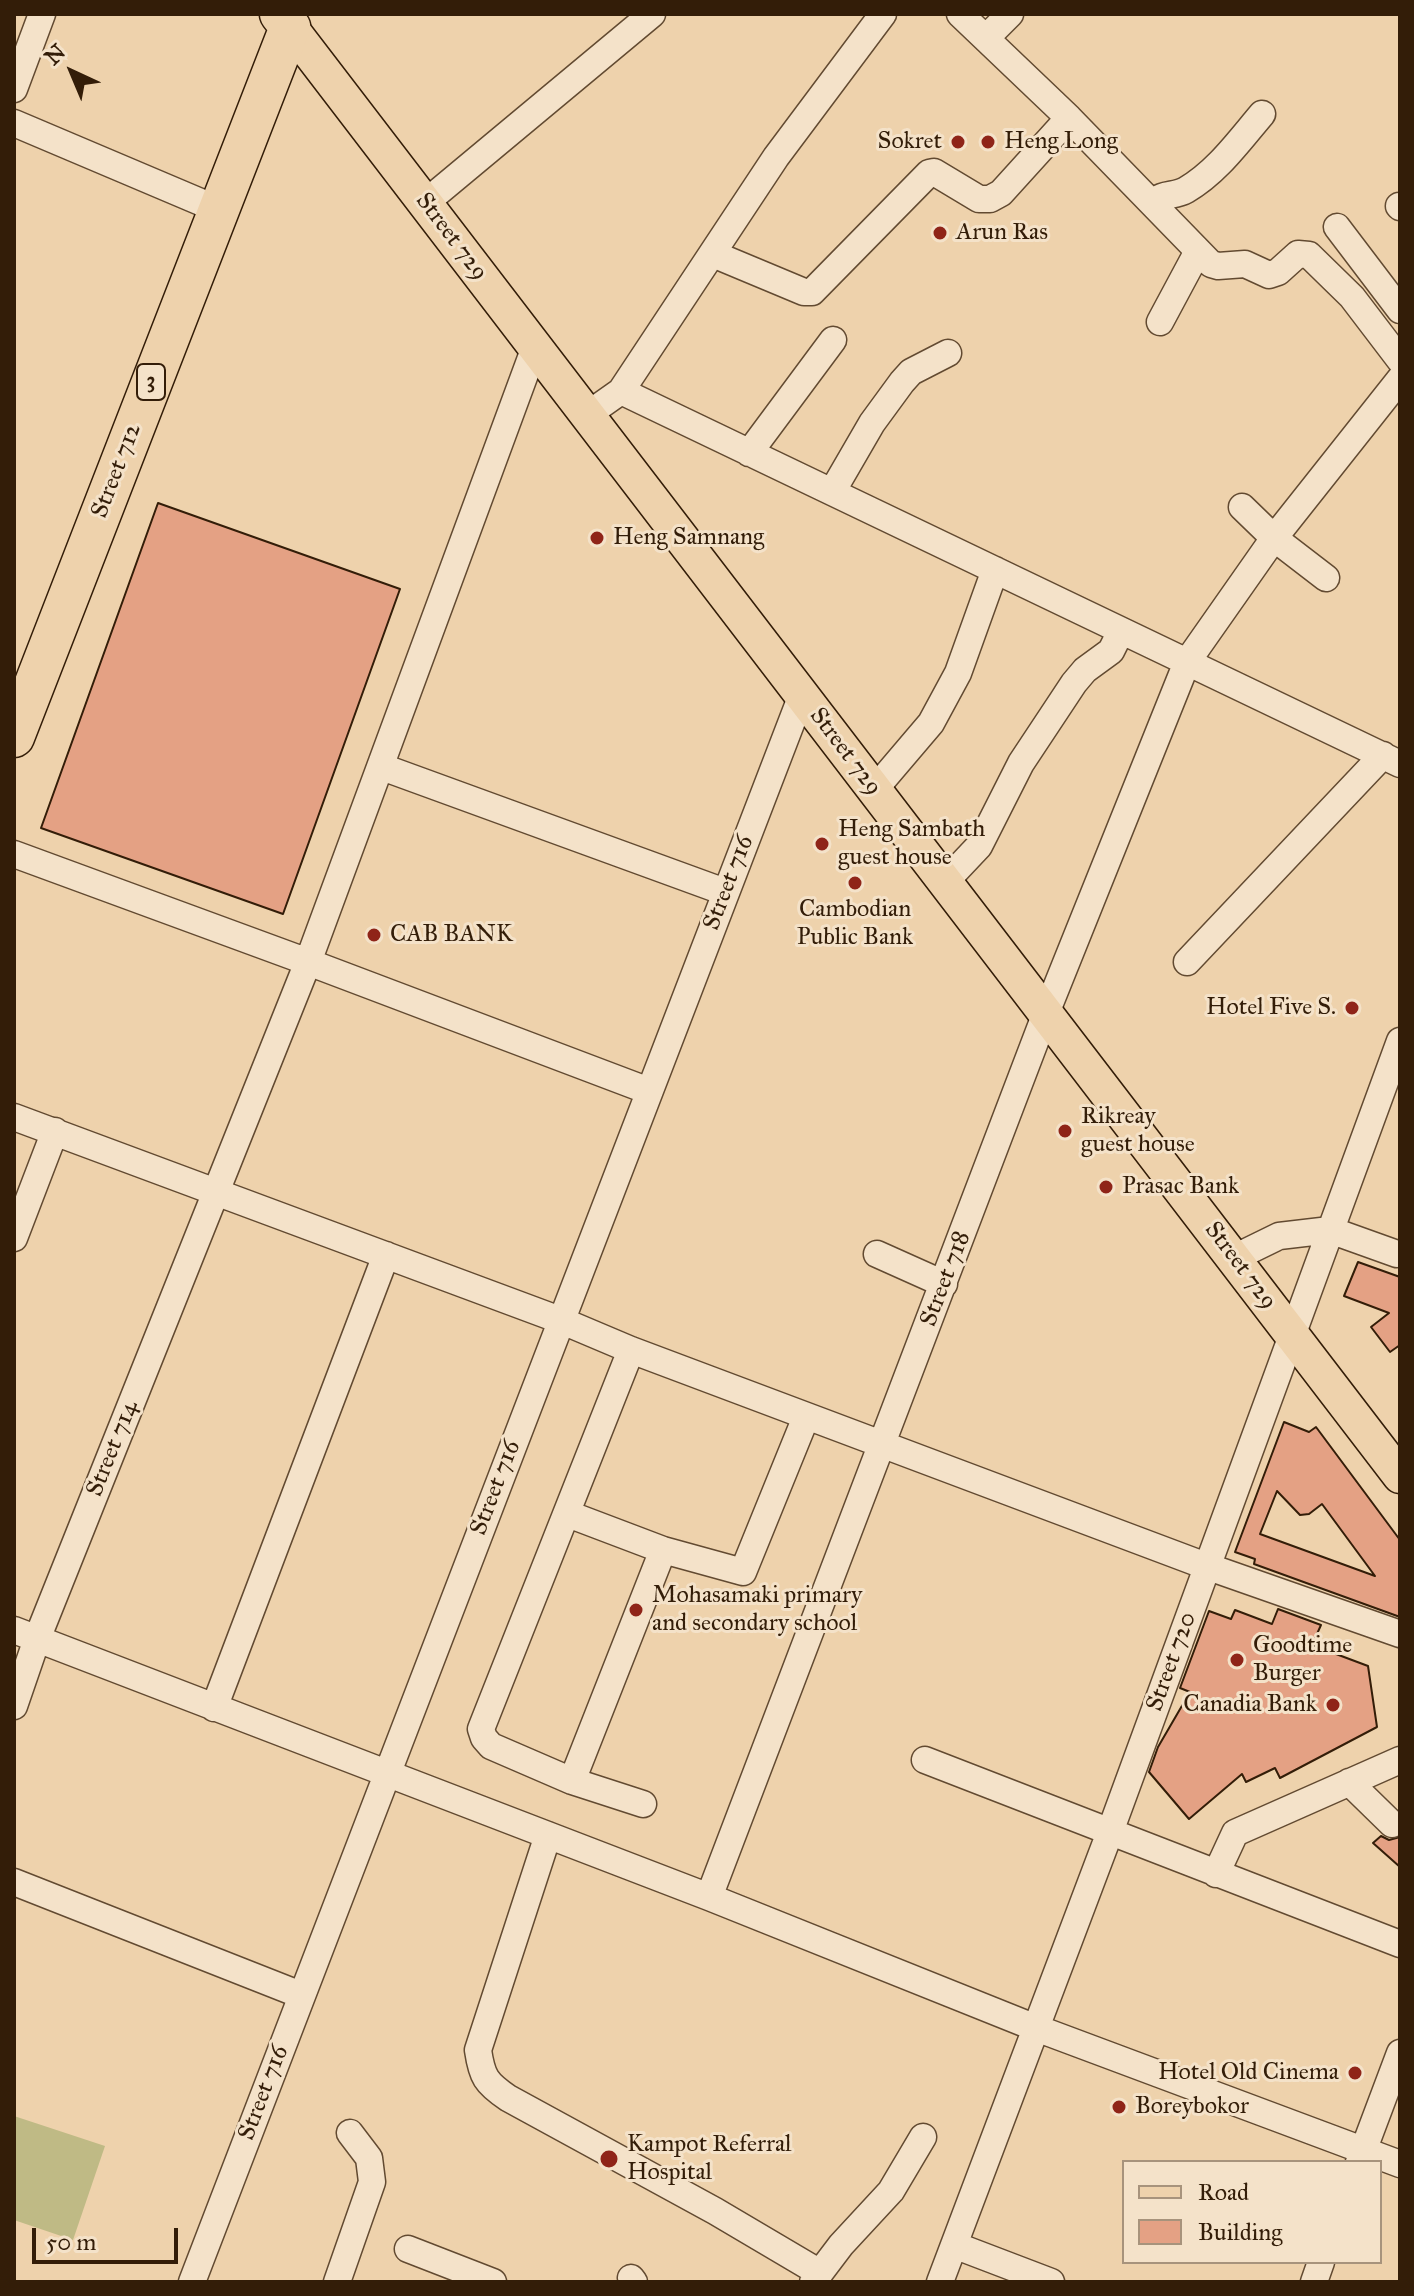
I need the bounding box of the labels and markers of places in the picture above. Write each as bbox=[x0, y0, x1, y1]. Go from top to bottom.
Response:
place label: Sokret bbox=[878, 128, 942, 156]
place label: Heng Long bbox=[1004, 128, 1118, 156]
marker: Sokret bbox=[949, 133, 967, 151]
marker: Heng Long bbox=[979, 133, 997, 151]
place label: Arun Ras bbox=[956, 219, 1048, 247]
marker: Arun Ras bbox=[931, 224, 949, 242]
place label: Heng Samnang bbox=[613, 524, 764, 552]
marker: Heng Samnang bbox=[588, 529, 606, 547]
place label: Heng Sambath guest house bbox=[838, 816, 985, 872]
marker: Heng Sambath guest house bbox=[813, 835, 831, 853]
marker: Cambodian Public Bank bbox=[846, 874, 864, 892]
place label: Cambodian Public Bank bbox=[797, 896, 913, 952]
place label: CAB BANK bbox=[390, 921, 513, 949]
marker: CAB BANK bbox=[365, 926, 383, 944]
place label: Hotel Five S. bbox=[1206, 994, 1336, 1022]
marker: Hotel Five S. bbox=[1343, 999, 1361, 1017]
place label: Rikreay guest house bbox=[1081, 1103, 1195, 1159]
marker: Rikreay guest house bbox=[1056, 1122, 1074, 1140]
place label: Prasac Bank bbox=[1122, 1173, 1239, 1201]
marker: Prasac Bank bbox=[1097, 1178, 1115, 1196]
place label: Mohasamaki primary and secondary school bbox=[652, 1582, 862, 1638]
marker: Mohasamaki primary and secondary school bbox=[627, 1601, 645, 1619]
place label: Goodtime Burger bbox=[1253, 1632, 1352, 1688]
marker: Goodtime Burger bbox=[1228, 1651, 1246, 1669]
place label: Canadia Bank bbox=[1183, 1691, 1317, 1719]
marker: Canadia Bank bbox=[1324, 1696, 1342, 1714]
place label: Hotel Old Cinema bbox=[1158, 2059, 1339, 2087]
marker: Hotel Old Cinema bbox=[1346, 2064, 1364, 2082]
place label: Boreybokor bbox=[1135, 2093, 1249, 2121]
marker: Boreybokor bbox=[1110, 2098, 1128, 2116]
place label: Kampot Referral Hospital bbox=[627, 2131, 792, 2187]
marker: Kampot Referral Hospital bbox=[598, 2148, 620, 2170]

